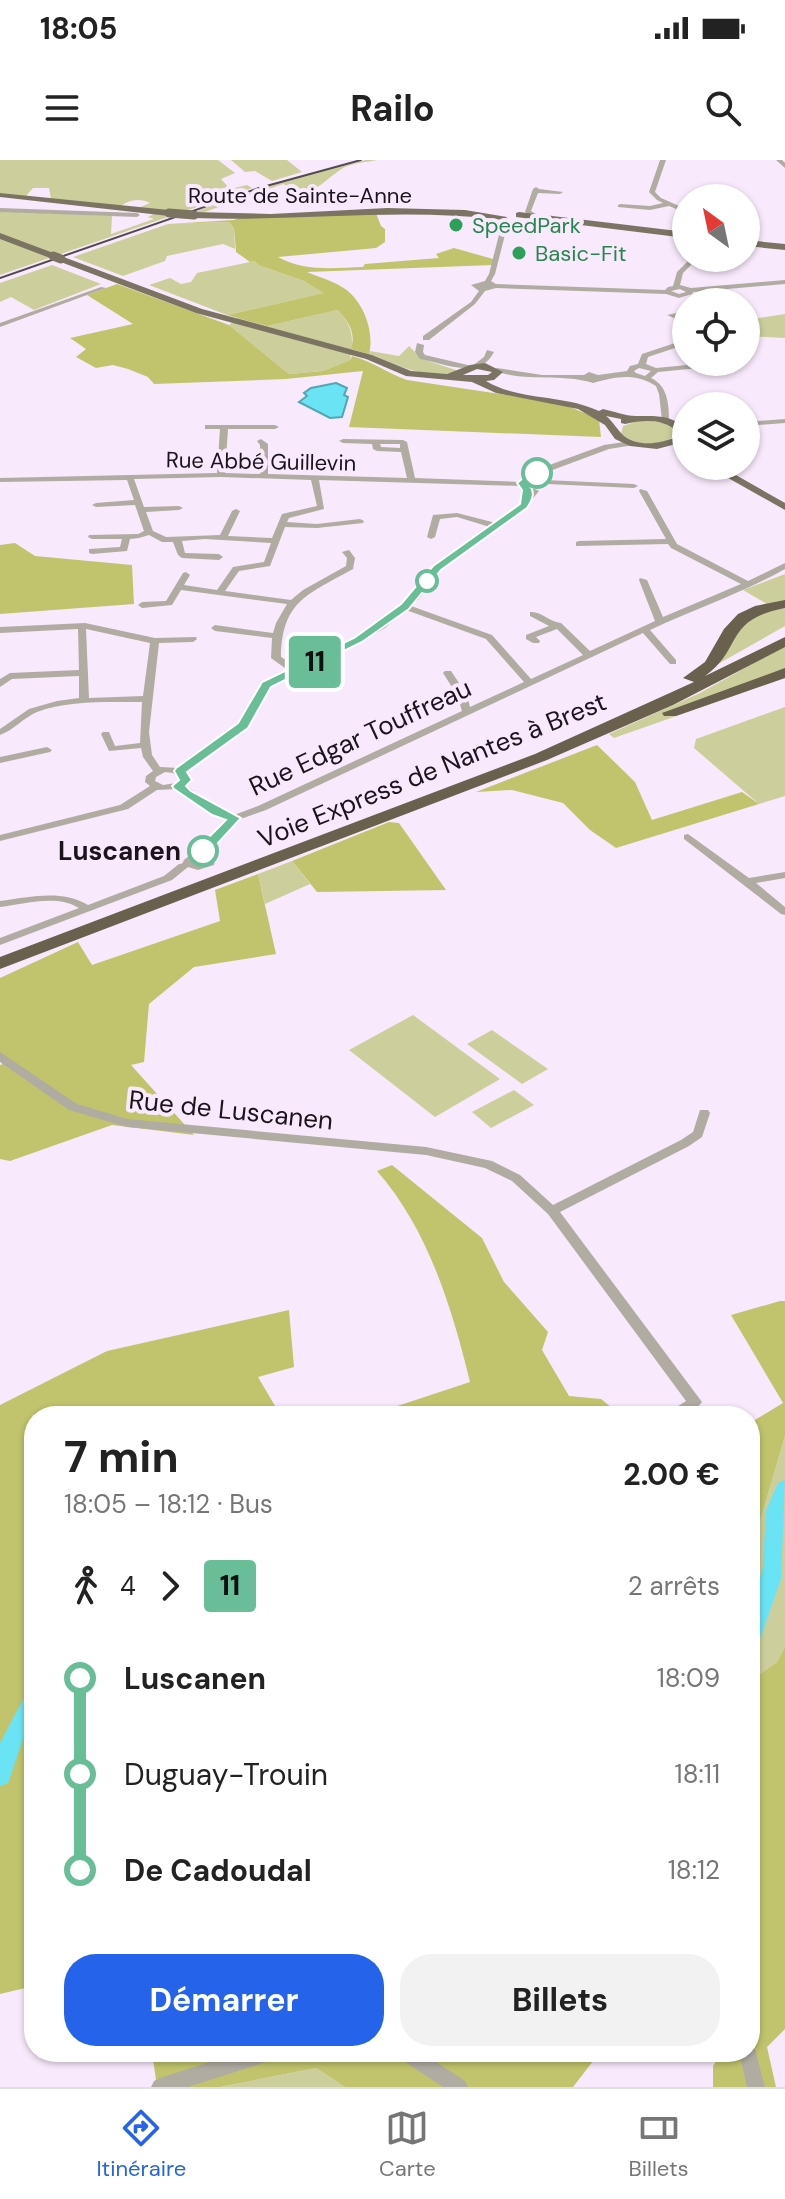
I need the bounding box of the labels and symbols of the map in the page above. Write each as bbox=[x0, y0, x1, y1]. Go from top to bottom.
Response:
street label: Route de Sainte-Anne bbox=[188, 181, 412, 210]
north arrow bbox=[672, 184, 760, 272]
place label: SpeedPark bbox=[472, 211, 581, 240]
marker: SpeedPark bbox=[447, 216, 465, 234]
place label: Basic-Fit bbox=[535, 239, 627, 268]
marker: Basic-Fit bbox=[510, 244, 528, 262]
street label: Rue Abbé Guillevin bbox=[166, 445, 356, 478]
unlabelled marker bbox=[522, 458, 552, 488]
unlabelled marker bbox=[416, 570, 438, 592]
line badge: 11 bbox=[279, 636, 351, 688]
street label: Rue Edgar Touffreau bbox=[243, 671, 477, 803]
street label: Voie Express de Nantes à Brest bbox=[253, 684, 611, 856]
place label: Luscanen bbox=[58, 834, 181, 868]
marker: Luscanen bbox=[188, 836, 218, 866]
street label: Rue de Luscanen bbox=[127, 1082, 335, 1138]

